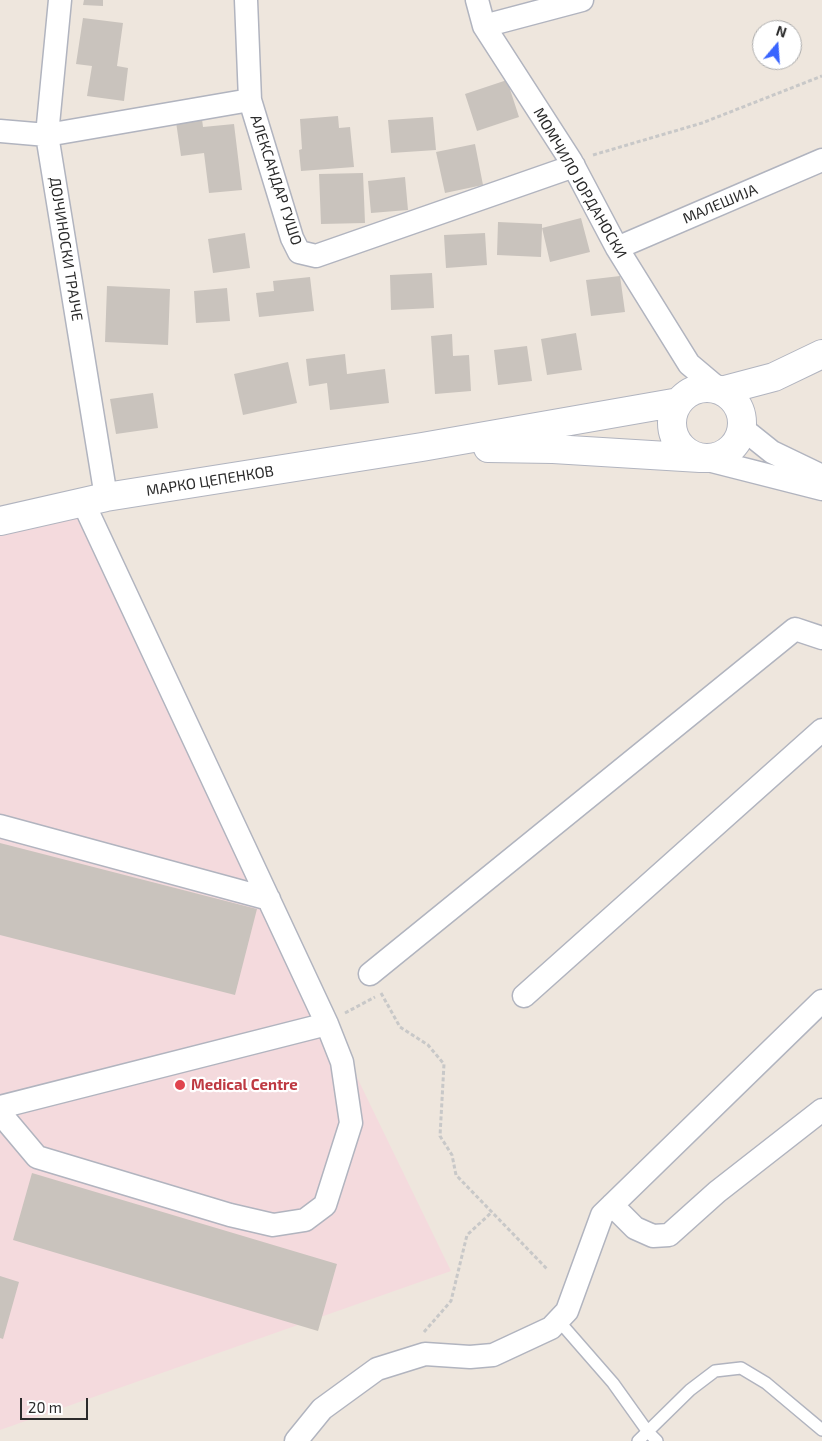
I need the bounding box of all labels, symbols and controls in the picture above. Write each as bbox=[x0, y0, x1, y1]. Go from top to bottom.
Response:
north arrow bbox=[752, 20, 802, 70]
text: N bbox=[774, 22, 789, 41]
street label: МОМЧИЛО ЈОРДАНОСКИ bbox=[529, 105, 631, 261]
street label: АЛЕКСАНДАР ГУШО bbox=[246, 112, 306, 248]
street label: ДОЈЧИНОСКИ ТРАЈЧЕ bbox=[46, 175, 86, 323]
street label: МАЛЕШИЈА bbox=[680, 180, 760, 228]
street label: МАРКО ЦЕПЕНКОВ bbox=[145, 462, 275, 500]
place label: Medical Centre bbox=[191, 1076, 298, 1094]
marker: Medical Centre bbox=[173, 1078, 187, 1092]
scale bar bbox=[22, 1388, 90, 1420]
text: 20 m bbox=[28, 1398, 62, 1416]

